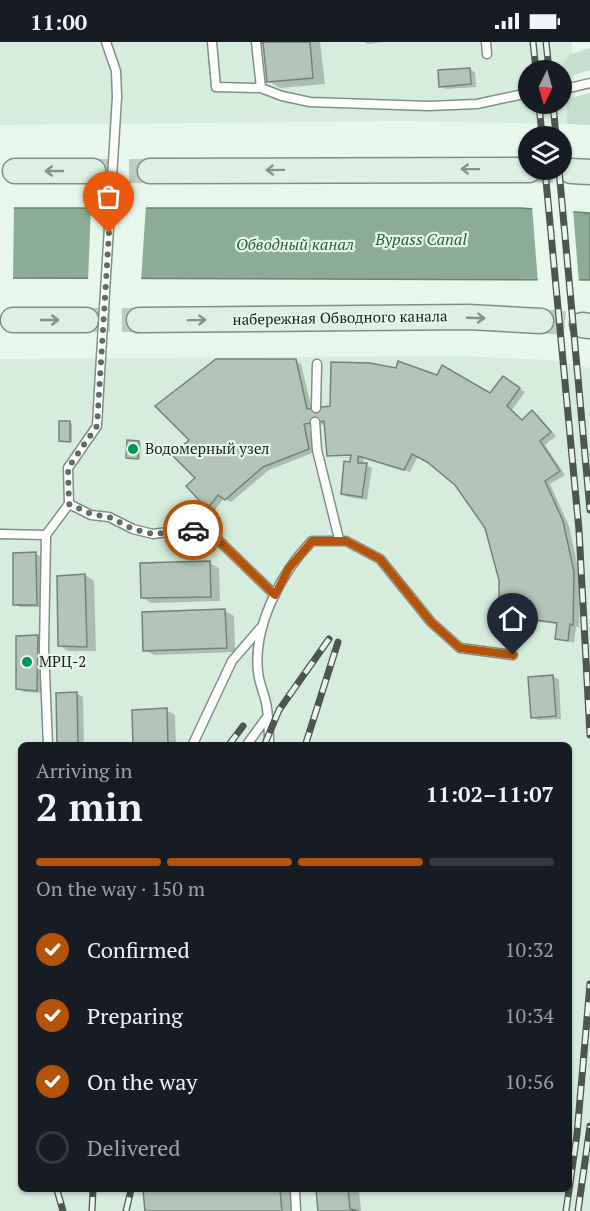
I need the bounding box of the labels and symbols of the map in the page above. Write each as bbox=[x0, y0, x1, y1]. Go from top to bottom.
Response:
north arrow bbox=[518, 60, 572, 114]
one-way arrow bbox=[461, 163, 481, 175]
one-way arrow bbox=[266, 164, 286, 176]
one-way arrow bbox=[45, 165, 65, 177]
pin bbox=[83, 171, 134, 233]
water label: Bypass Canal bbox=[374, 228, 467, 250]
water label: Обводный канал bbox=[236, 233, 354, 255]
street label: набережная Обводного канала bbox=[232, 305, 448, 329]
one-way arrow bbox=[466, 312, 486, 323]
one-way arrow bbox=[39, 314, 59, 326]
one-way arrow bbox=[187, 314, 207, 326]
place label: Водомерный узел bbox=[145, 438, 269, 458]
marker: Водомерный узел bbox=[126, 442, 140, 456]
courier bbox=[163, 500, 223, 560]
pin bbox=[487, 593, 538, 655]
place label: МРЦ-2 bbox=[39, 651, 86, 671]
marker: МРЦ-2 bbox=[20, 655, 34, 669]

